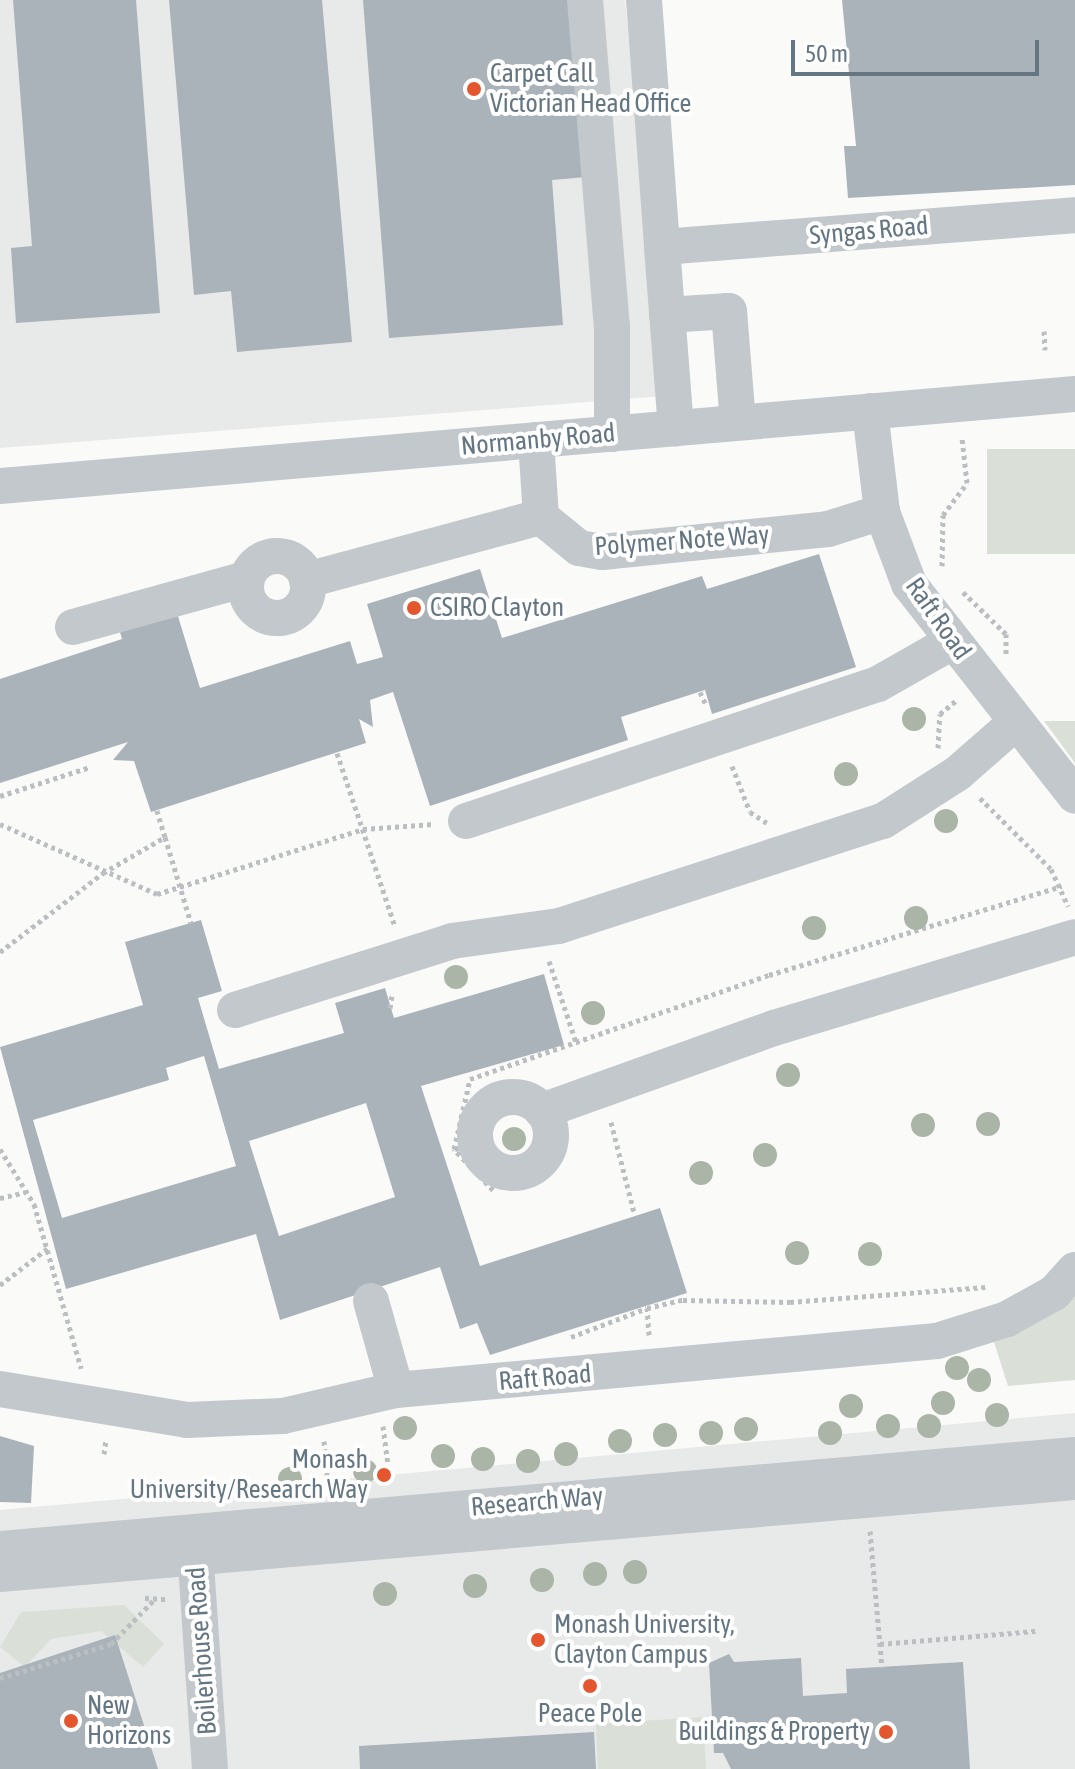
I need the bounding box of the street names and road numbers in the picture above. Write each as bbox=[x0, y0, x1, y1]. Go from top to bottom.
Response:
street label: Syngas Road bbox=[808, 210, 930, 252]
street label: Normanby Road bbox=[460, 418, 616, 462]
street label: Polymer Note Way bbox=[594, 519, 770, 563]
street label: Raft Road bbox=[899, 572, 977, 666]
street label: Raft Road bbox=[497, 1358, 593, 1398]
street label: Research Way bbox=[470, 1481, 604, 1523]
street label: Boilerhouse Road bbox=[181, 1566, 223, 1736]

